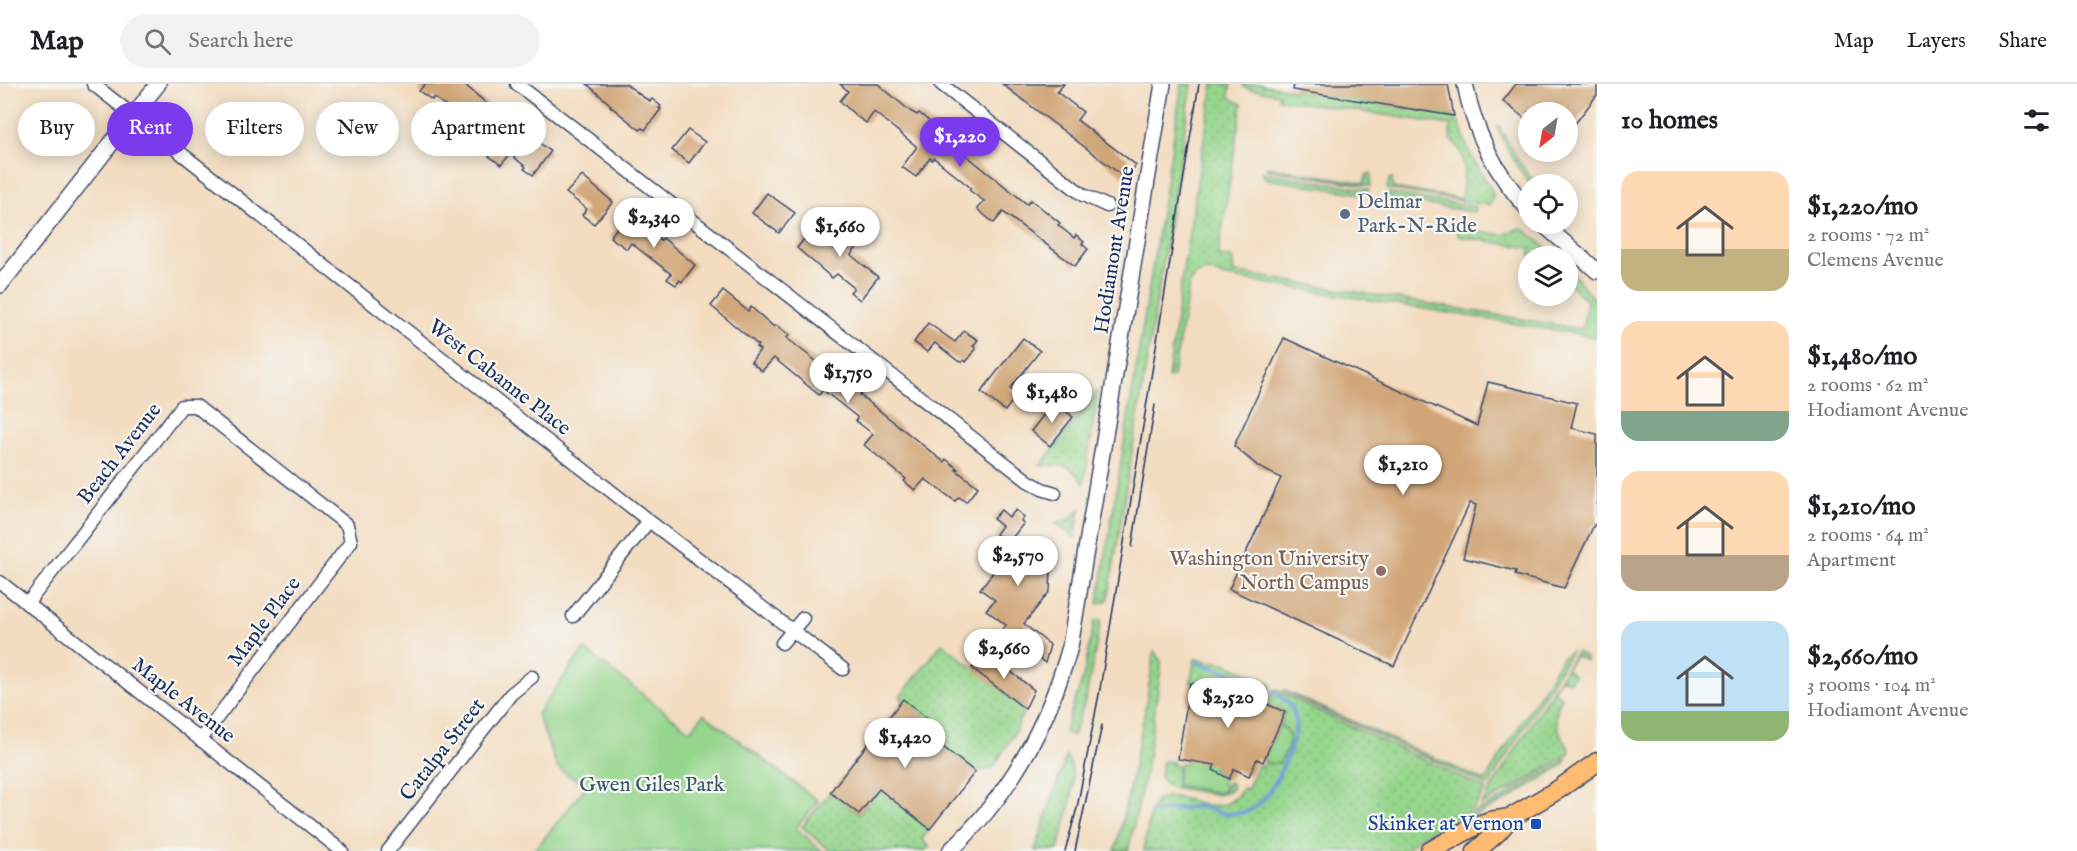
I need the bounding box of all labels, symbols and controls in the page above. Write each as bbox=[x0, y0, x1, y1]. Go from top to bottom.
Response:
search box bbox=[120, 14, 540, 68]
text: Map bbox=[30, 24, 84, 59]
icon: search bbox=[141, 25, 174, 58]
text: Search here bbox=[189, 27, 293, 55]
text: Map bbox=[1834, 28, 1874, 55]
text: Layers bbox=[1907, 28, 1966, 55]
text: Share bbox=[1999, 28, 2047, 55]
chip: Buy bbox=[18, 102, 95, 156]
chip: Rent bbox=[107, 102, 193, 156]
chip: Filters bbox=[205, 102, 304, 156]
chip: New bbox=[316, 102, 399, 156]
chip: Apartment bbox=[411, 102, 546, 156]
north arrow bbox=[1518, 102, 1578, 162]
map controls bbox=[1518, 102, 1578, 306]
text: 10 homes bbox=[1621, 104, 1718, 137]
icon: filters bbox=[2020, 104, 2053, 137]
pin: $1,220 bbox=[911, 117, 1009, 168]
text: $1,220 bbox=[934, 124, 986, 149]
street label: Hodiamont Avenue bbox=[1088, 164, 1142, 336]
button: locate bbox=[1518, 174, 1578, 234]
place label: Delmar Park-N-Ride bbox=[1357, 189, 1477, 240]
text: $1,220/mo bbox=[1807, 190, 1918, 223]
icon: home bbox=[1669, 195, 1741, 267]
pin: $2,340 bbox=[605, 198, 703, 249]
text: $2,340 bbox=[628, 205, 680, 230]
pin: $1,660 bbox=[791, 207, 889, 258]
marker: Delmar Park-N-Ride bbox=[1338, 207, 1352, 221]
text: $1,660 bbox=[815, 214, 865, 239]
text: 2 rooms · 72 m² bbox=[1807, 223, 1929, 248]
button: layers bbox=[1518, 246, 1578, 306]
text: Clemens Avenue bbox=[1807, 248, 1944, 273]
street label: West Cabanne Place bbox=[422, 314, 576, 443]
text: $1,480/mo bbox=[1807, 340, 1917, 373]
icon: home bbox=[1669, 345, 1741, 417]
pin: $1,750 bbox=[799, 353, 897, 404]
text: $1,750 bbox=[823, 360, 873, 385]
pin: $1,480 bbox=[1003, 373, 1101, 424]
text: 2 rooms · 62 m² bbox=[1807, 373, 1929, 398]
text: $1,480 bbox=[1026, 380, 1078, 405]
street label: Beach Avenue bbox=[72, 398, 168, 510]
text: Hodiamont Avenue bbox=[1807, 398, 1968, 423]
pin: $1,210 bbox=[1354, 445, 1452, 496]
text: $1,210 bbox=[1378, 452, 1428, 477]
text: $1,210/mo bbox=[1807, 490, 1915, 523]
icon: home bbox=[1669, 495, 1741, 567]
text: 2 rooms · 64 m² bbox=[1807, 523, 1929, 548]
pin: $2,570 bbox=[969, 536, 1067, 587]
text: $2,570 bbox=[992, 543, 1044, 568]
place label: Washington University North Campus bbox=[1169, 546, 1370, 597]
text: Apartment bbox=[1807, 548, 1896, 573]
marker: Washington University North Campus bbox=[1374, 564, 1388, 578]
street label: Maple Place bbox=[222, 571, 308, 672]
pin: $2,660 bbox=[955, 629, 1053, 680]
text: $2,660 bbox=[978, 636, 1030, 661]
text: $2,660/mo bbox=[1807, 640, 1918, 673]
icon: home bbox=[1669, 645, 1741, 717]
street label: Maple Avenue bbox=[126, 652, 241, 750]
text: 3 rooms · 104 m² bbox=[1807, 673, 1936, 698]
pin: $2,520 bbox=[1179, 678, 1277, 729]
text: $2,520 bbox=[1202, 685, 1254, 710]
street label: Catalpa Street bbox=[394, 693, 492, 807]
text: Hodiamont Avenue bbox=[1807, 698, 1968, 723]
pin: $1,420 bbox=[856, 718, 954, 769]
text: $1,420 bbox=[878, 725, 932, 750]
park label: Gwen Giles Park bbox=[579, 772, 725, 799]
place label: Skinker at Vernon bbox=[1368, 811, 1524, 838]
marker: Skinker at Vernon bbox=[1529, 817, 1543, 831]

